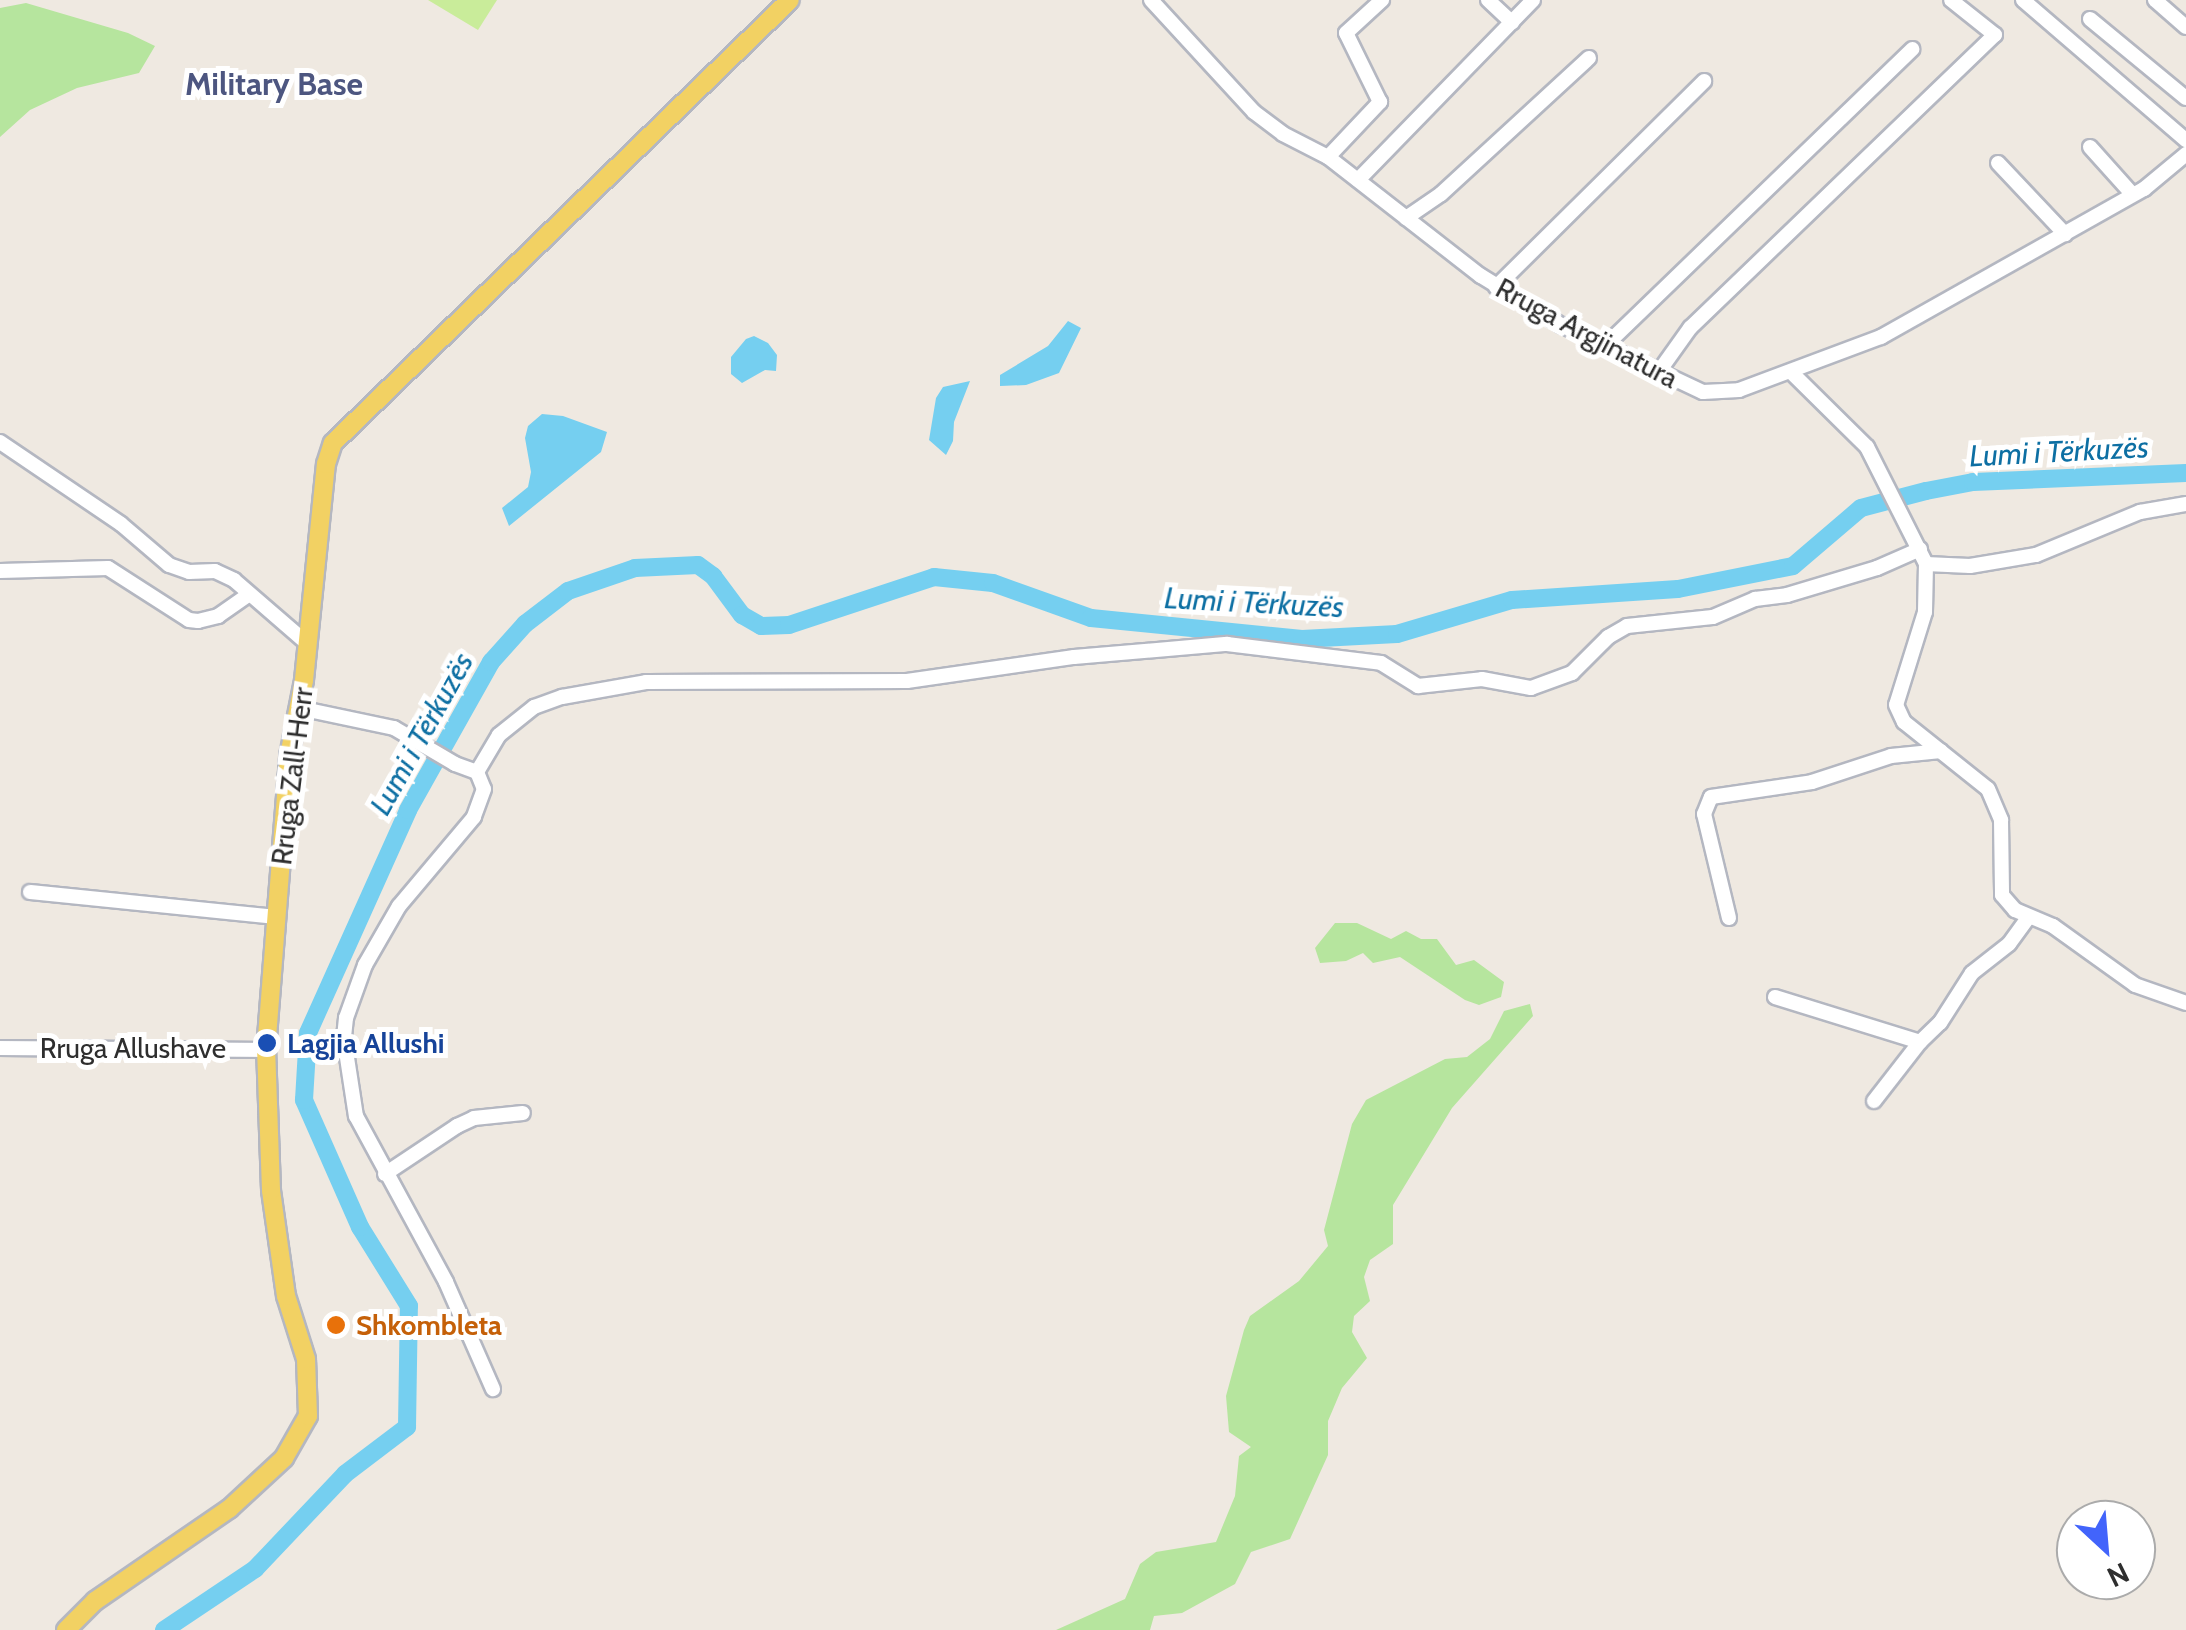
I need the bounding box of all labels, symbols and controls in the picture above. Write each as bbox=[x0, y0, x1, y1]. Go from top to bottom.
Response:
district label: Military Base bbox=[185, 65, 363, 103]
street label: Rruga Argjinatura bbox=[1490, 271, 1684, 395]
water label: Lumi i Tërkuzës bbox=[1968, 429, 2150, 475]
water label: Lumi i Tërkuzës bbox=[1163, 580, 1345, 626]
water label: Lumi i Tërkuzës bbox=[363, 647, 481, 821]
street label: Rruga Zall-Herr bbox=[264, 685, 320, 867]
place label: Lagjia Allushi bbox=[287, 1026, 445, 1060]
street label: Rruga Allushave bbox=[40, 1031, 226, 1065]
marker: Lagjia Allushi bbox=[256, 1032, 278, 1054]
place label: Shkombleta bbox=[356, 1308, 502, 1342]
marker: Shkombleta bbox=[325, 1314, 347, 1336]
north arrow bbox=[2056, 1500, 2156, 1600]
text: N bbox=[2102, 1556, 2135, 1595]

